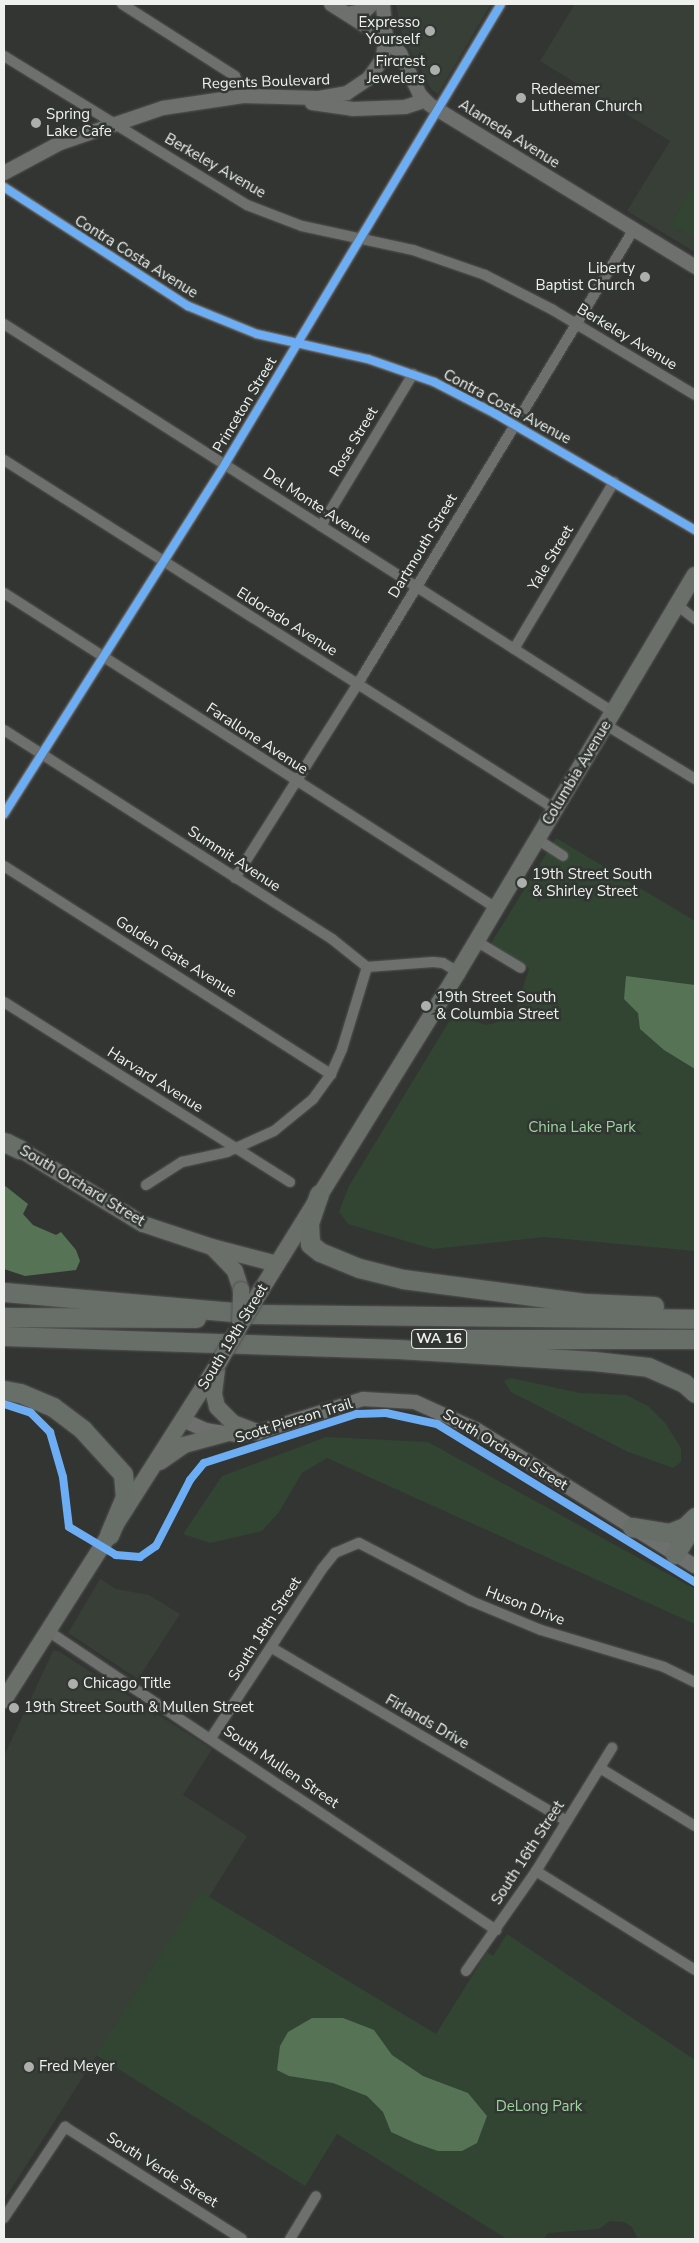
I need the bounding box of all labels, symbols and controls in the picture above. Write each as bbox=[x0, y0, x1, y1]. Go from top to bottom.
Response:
place label: Expresso Yourself bbox=[359, 13, 420, 48]
marker: Expresso Yourself bbox=[424, 25, 436, 37]
place label: Fircrest Jewelers bbox=[367, 52, 425, 87]
marker: Fircrest Jewelers bbox=[429, 64, 441, 76]
street label: Regents Boulevard bbox=[202, 71, 330, 93]
place label: Redeemer Lutheran Church bbox=[531, 80, 643, 115]
marker: Redeemer Lutheran Church bbox=[515, 92, 527, 104]
street label: Alameda Avenue bbox=[455, 96, 563, 172]
place label: Spring Lake Cafe bbox=[46, 105, 112, 140]
marker: Spring Lake Cafe bbox=[30, 117, 42, 129]
street label: Berkeley Avenue bbox=[161, 130, 269, 202]
street label: Contra Costa Avenue bbox=[71, 212, 201, 302]
place label: Liberty Baptist Church bbox=[535, 259, 635, 294]
marker: Liberty Baptist Church bbox=[639, 271, 651, 283]
street label: Berkeley Avenue bbox=[574, 300, 680, 374]
street label: Princeton Street bbox=[209, 354, 281, 456]
street label: Contra Costa Avenue bbox=[440, 366, 574, 448]
street label: Rose Street bbox=[326, 404, 382, 480]
street label: Del Monte Avenue bbox=[260, 464, 374, 548]
street label: Dartmouth Street bbox=[385, 491, 461, 601]
street label: Yale Street bbox=[525, 522, 577, 594]
street label: Eldorado Avenue bbox=[233, 584, 341, 660]
street label: Farallone Avenue bbox=[203, 699, 311, 779]
street label: Columbia Avenue bbox=[539, 717, 615, 829]
street label: Summit Avenue bbox=[184, 822, 284, 896]
place label: 19th Street South & Shirley Street bbox=[532, 865, 652, 900]
marker: 19th Street South & Shirley Street bbox=[516, 877, 528, 889]
street label: Golden Gate Avenue bbox=[112, 912, 240, 1002]
place label: 19th Street South & Columbia Street bbox=[436, 988, 559, 1023]
marker: 19th Street South & Columbia Street bbox=[420, 1000, 432, 1012]
street label: Harvard Avenue bbox=[104, 1043, 206, 1117]
park label: China Lake Park bbox=[528, 1119, 636, 1137]
street label: South Orchard Street bbox=[16, 1142, 148, 1230]
street label: South 19th Street bbox=[194, 1281, 272, 1393]
road number: WA 16 bbox=[410, 1328, 468, 1350]
street label: Scott Pierson Trail bbox=[233, 1395, 355, 1447]
street label: South Orchard Street bbox=[439, 1406, 571, 1494]
street label: South 18th Street bbox=[225, 1574, 305, 1684]
street label: Huson Drive bbox=[483, 1583, 567, 1629]
place label: Chicago Title bbox=[83, 1675, 171, 1693]
marker: Chicago Title bbox=[67, 1678, 79, 1690]
street label: Firlands Drive bbox=[382, 1691, 472, 1753]
place label: 19th Street South & Mullen Street bbox=[24, 1699, 254, 1717]
marker: 19th Street South & Mullen Street bbox=[8, 1702, 20, 1714]
street label: South Mullen Street bbox=[220, 1722, 342, 1812]
street label: South 16th Street bbox=[488, 1798, 568, 1908]
place label: Fred Meyer bbox=[39, 2058, 115, 2076]
marker: Fred Meyer bbox=[23, 2061, 35, 2073]
park label: DeLong Park bbox=[496, 2098, 582, 2116]
street label: South Verde Street bbox=[103, 2129, 221, 2211]

